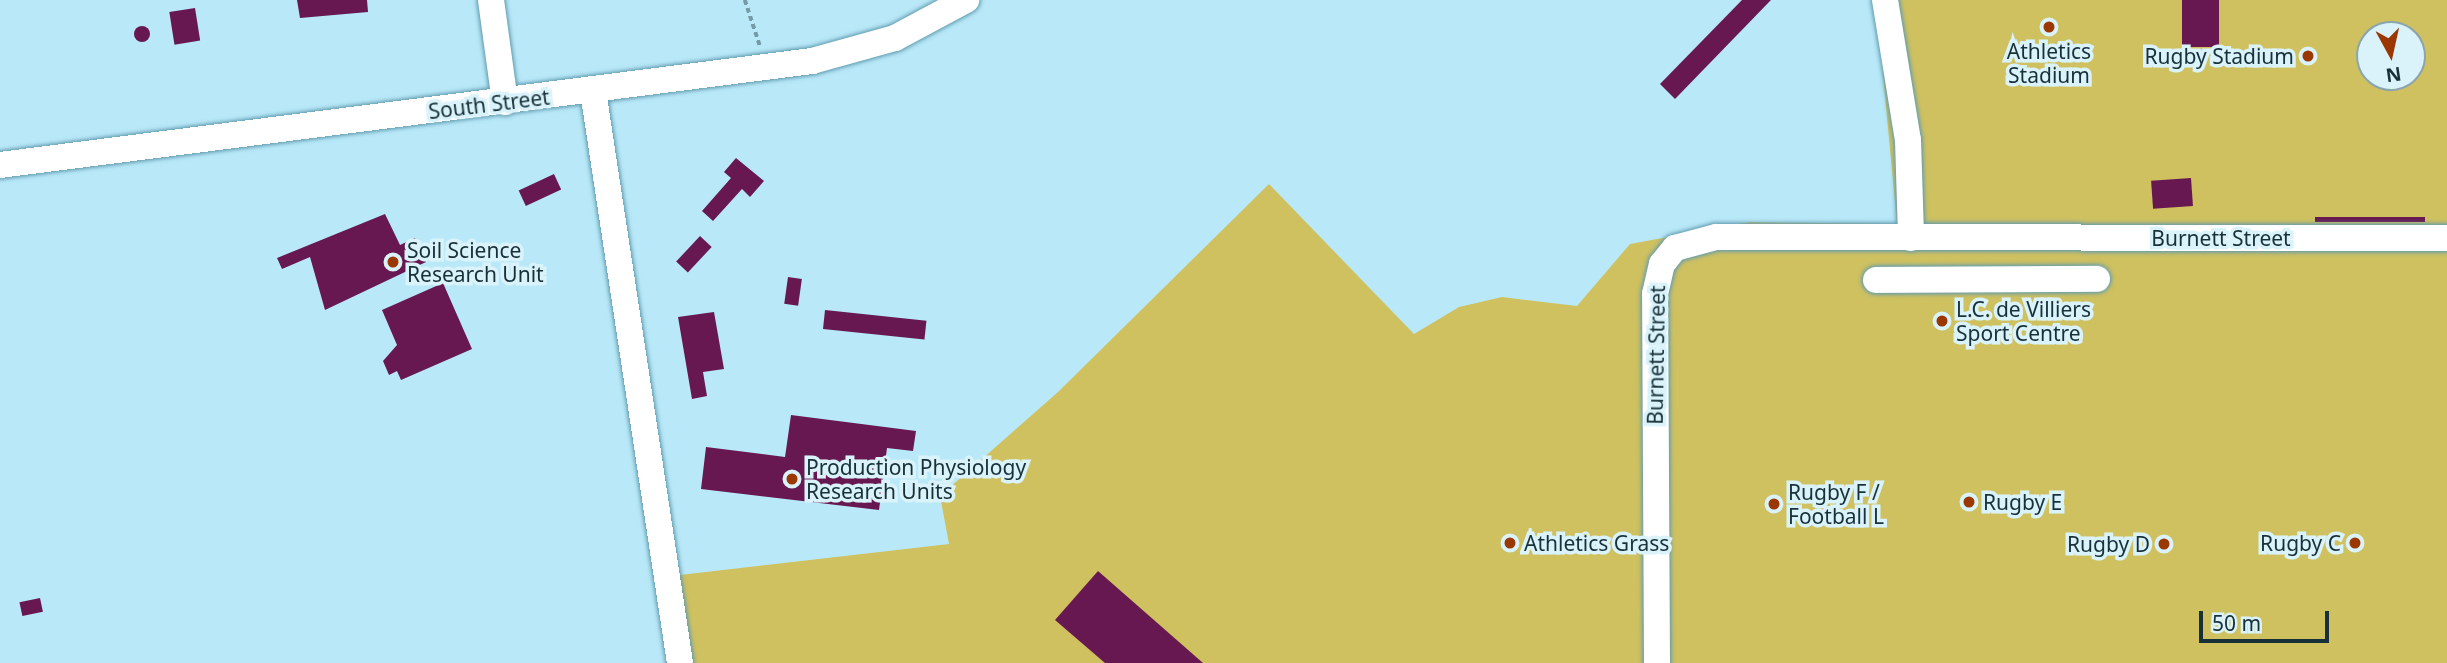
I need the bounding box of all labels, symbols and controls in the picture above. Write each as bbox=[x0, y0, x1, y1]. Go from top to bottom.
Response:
marker: Athletics Stadium bbox=[2041, 19, 2057, 35]
north arrow bbox=[2356, 21, 2426, 91]
place label: Athletics Stadium bbox=[2007, 38, 2091, 88]
place label: Rugby Stadium bbox=[2145, 43, 2294, 69]
marker: Rugby Stadium bbox=[2300, 48, 2316, 64]
text: N bbox=[2384, 61, 2403, 89]
street label: South Street bbox=[427, 84, 551, 124]
street label: Burnett Street bbox=[2151, 225, 2291, 251]
place label: Soil Science Research Unit bbox=[407, 237, 544, 287]
marker: Soil Science Research Unit bbox=[385, 254, 401, 270]
street label: Burnett Street bbox=[1642, 285, 1670, 425]
place label: L.C. de Villiers Sport Centre bbox=[1956, 296, 2091, 346]
marker: L.C. de Villiers Sport Centre bbox=[1934, 313, 1950, 329]
place label: Production Physiology Research Units bbox=[806, 454, 1026, 504]
marker: Production Physiology Research Units bbox=[784, 471, 800, 487]
place label: Rugby F / Football L bbox=[1788, 479, 1884, 529]
place label: Rugby E bbox=[1983, 489, 2062, 515]
marker: Rugby E bbox=[1961, 494, 1977, 510]
marker: Rugby F / Football L bbox=[1766, 496, 1782, 512]
place label: Athletics Grass bbox=[1524, 530, 1669, 556]
place label: Rugby C bbox=[2260, 530, 2341, 556]
place label: Rugby D bbox=[2067, 531, 2150, 557]
marker: Athletics Grass bbox=[1502, 535, 1518, 551]
marker: Rugby C bbox=[2347, 535, 2363, 551]
marker: Rugby D bbox=[2156, 536, 2172, 552]
scale bar bbox=[2202, 596, 2332, 640]
text: 50 m bbox=[2212, 609, 2261, 637]

